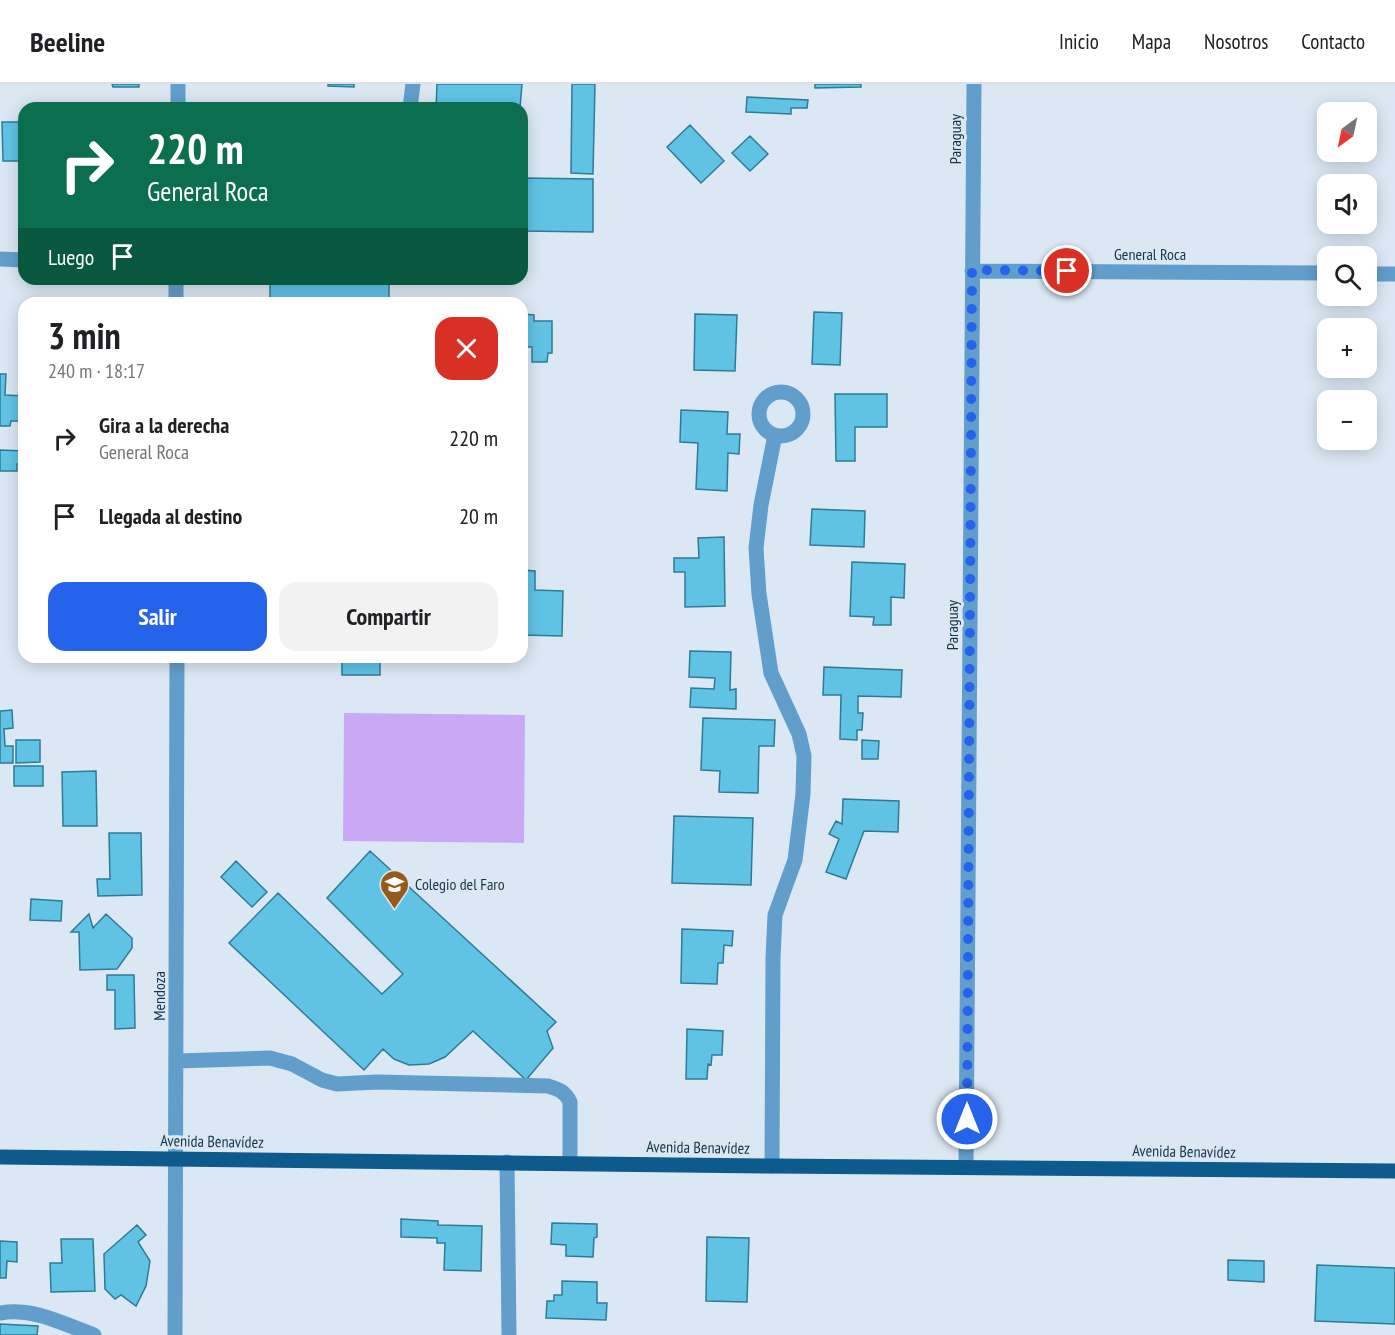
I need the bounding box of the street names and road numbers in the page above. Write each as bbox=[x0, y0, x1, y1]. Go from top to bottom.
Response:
street label: Paraguay bbox=[945, 114, 965, 164]
street label: General Roca bbox=[1114, 244, 1186, 264]
street label: Paraguay bbox=[942, 600, 962, 650]
street label: Mendoza bbox=[149, 971, 169, 1021]
street label: Avenida Benavídez bbox=[160, 1130, 264, 1152]
street label: Avenida Benavídez bbox=[646, 1136, 750, 1158]
street label: Avenida Benavídez bbox=[1132, 1140, 1236, 1162]

